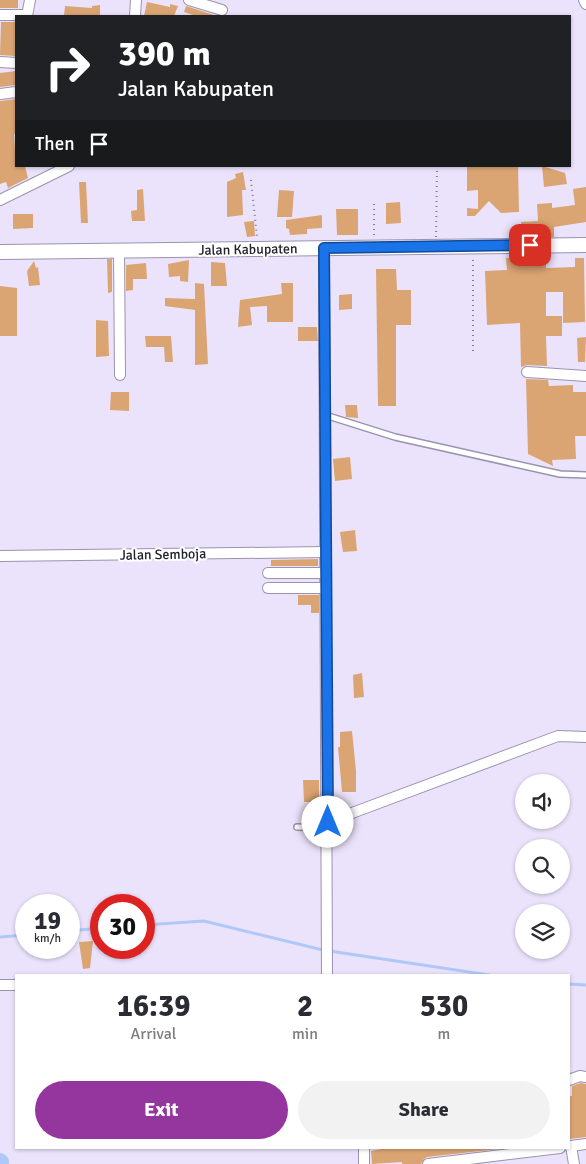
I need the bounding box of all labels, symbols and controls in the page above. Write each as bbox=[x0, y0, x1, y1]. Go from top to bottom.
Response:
text: 390 m bbox=[118, 32, 211, 75]
icon: right bbox=[35, 35, 100, 100]
text: Jalan Kabupaten bbox=[118, 75, 274, 102]
icon: arrive bbox=[85, 130, 113, 158]
text: Then bbox=[35, 132, 75, 156]
pin bbox=[509, 224, 551, 266]
icon: arrive bbox=[516, 231, 544, 259]
street label: Jalan Kabupaten bbox=[198, 240, 298, 259]
street label: Jalan Semboja bbox=[120, 545, 206, 564]
map controls bbox=[515, 774, 570, 959]
button: sound bbox=[515, 774, 570, 829]
position arrow bbox=[301, 795, 353, 847]
button: search bbox=[515, 839, 570, 894]
speed limit sign: 30 bbox=[90, 894, 155, 959]
button: layers bbox=[515, 904, 570, 959]
text: 19 bbox=[34, 905, 61, 936]
text: km/h bbox=[34, 931, 61, 946]
text: 16:39 bbox=[117, 988, 190, 1025]
text: 2 bbox=[297, 988, 313, 1025]
text: 530 bbox=[420, 988, 468, 1025]
text: Arrival bbox=[130, 1024, 177, 1044]
text: min bbox=[292, 1024, 318, 1044]
text: m bbox=[438, 1024, 450, 1044]
button: Exit bbox=[35, 1081, 288, 1139]
button: Share bbox=[298, 1081, 550, 1139]

